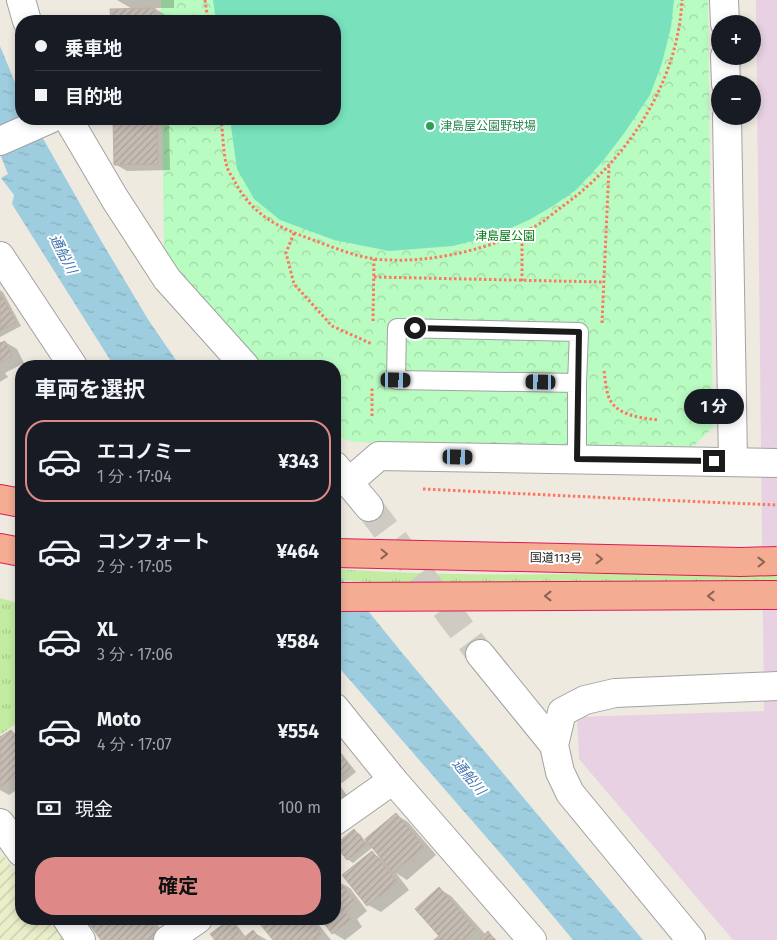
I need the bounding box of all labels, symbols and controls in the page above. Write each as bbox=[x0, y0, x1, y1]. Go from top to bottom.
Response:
map controls bbox=[711, 15, 761, 125]
button: + bbox=[711, 15, 761, 65]
text: 乗車地 bbox=[65, 37, 122, 60]
button: − bbox=[711, 75, 761, 125]
text: 目的地 bbox=[65, 85, 122, 108]
place label: 津島屋公園野球場 bbox=[440, 119, 536, 133]
marker: 津島屋公園野球場 bbox=[424, 120, 436, 132]
park label: 津島屋公園 bbox=[475, 229, 535, 243]
water label: 通船川 bbox=[46, 231, 81, 278]
route start bbox=[404, 317, 426, 339]
car bbox=[380, 372, 411, 388]
car bbox=[525, 374, 556, 390]
text: 車両を選択 bbox=[35, 376, 145, 403]
callout: 1 分 bbox=[684, 388, 744, 424]
text: 1 分 bbox=[700, 397, 728, 416]
icon: car bbox=[37, 439, 82, 484]
text: エコノミー bbox=[97, 440, 192, 463]
car bbox=[442, 449, 473, 465]
text: ¥343 bbox=[278, 450, 319, 473]
route end bbox=[703, 450, 725, 472]
text: 1 分 · 17:04 bbox=[97, 467, 172, 486]
icon: car bbox=[37, 529, 82, 574]
text: コンフォート bbox=[97, 530, 210, 553]
text: ¥464 bbox=[276, 540, 319, 563]
one-way arrow bbox=[380, 549, 388, 559]
street label: 国道113号 bbox=[530, 551, 582, 565]
one-way arrow bbox=[595, 554, 603, 564]
one-way arrow bbox=[757, 556, 765, 567]
text: 2 分 · 17:05 bbox=[97, 557, 172, 576]
one-way arrow bbox=[544, 591, 552, 601]
one-way arrow bbox=[707, 591, 714, 601]
text: XL bbox=[97, 618, 118, 641]
icon: car bbox=[37, 619, 82, 664]
text: ¥584 bbox=[276, 630, 319, 653]
text: 3 分 · 17:06 bbox=[97, 645, 173, 664]
text: Moto bbox=[97, 708, 141, 731]
icon: car bbox=[37, 709, 82, 754]
text: ¥554 bbox=[277, 720, 319, 743]
text: 4 分 · 17:07 bbox=[97, 735, 172, 754]
water label: 通船川 bbox=[449, 755, 490, 800]
icon: cash bbox=[35, 794, 63, 822]
text: 現金 bbox=[75, 798, 113, 821]
text: 100 m bbox=[278, 798, 321, 817]
button: 確定 bbox=[35, 857, 321, 915]

